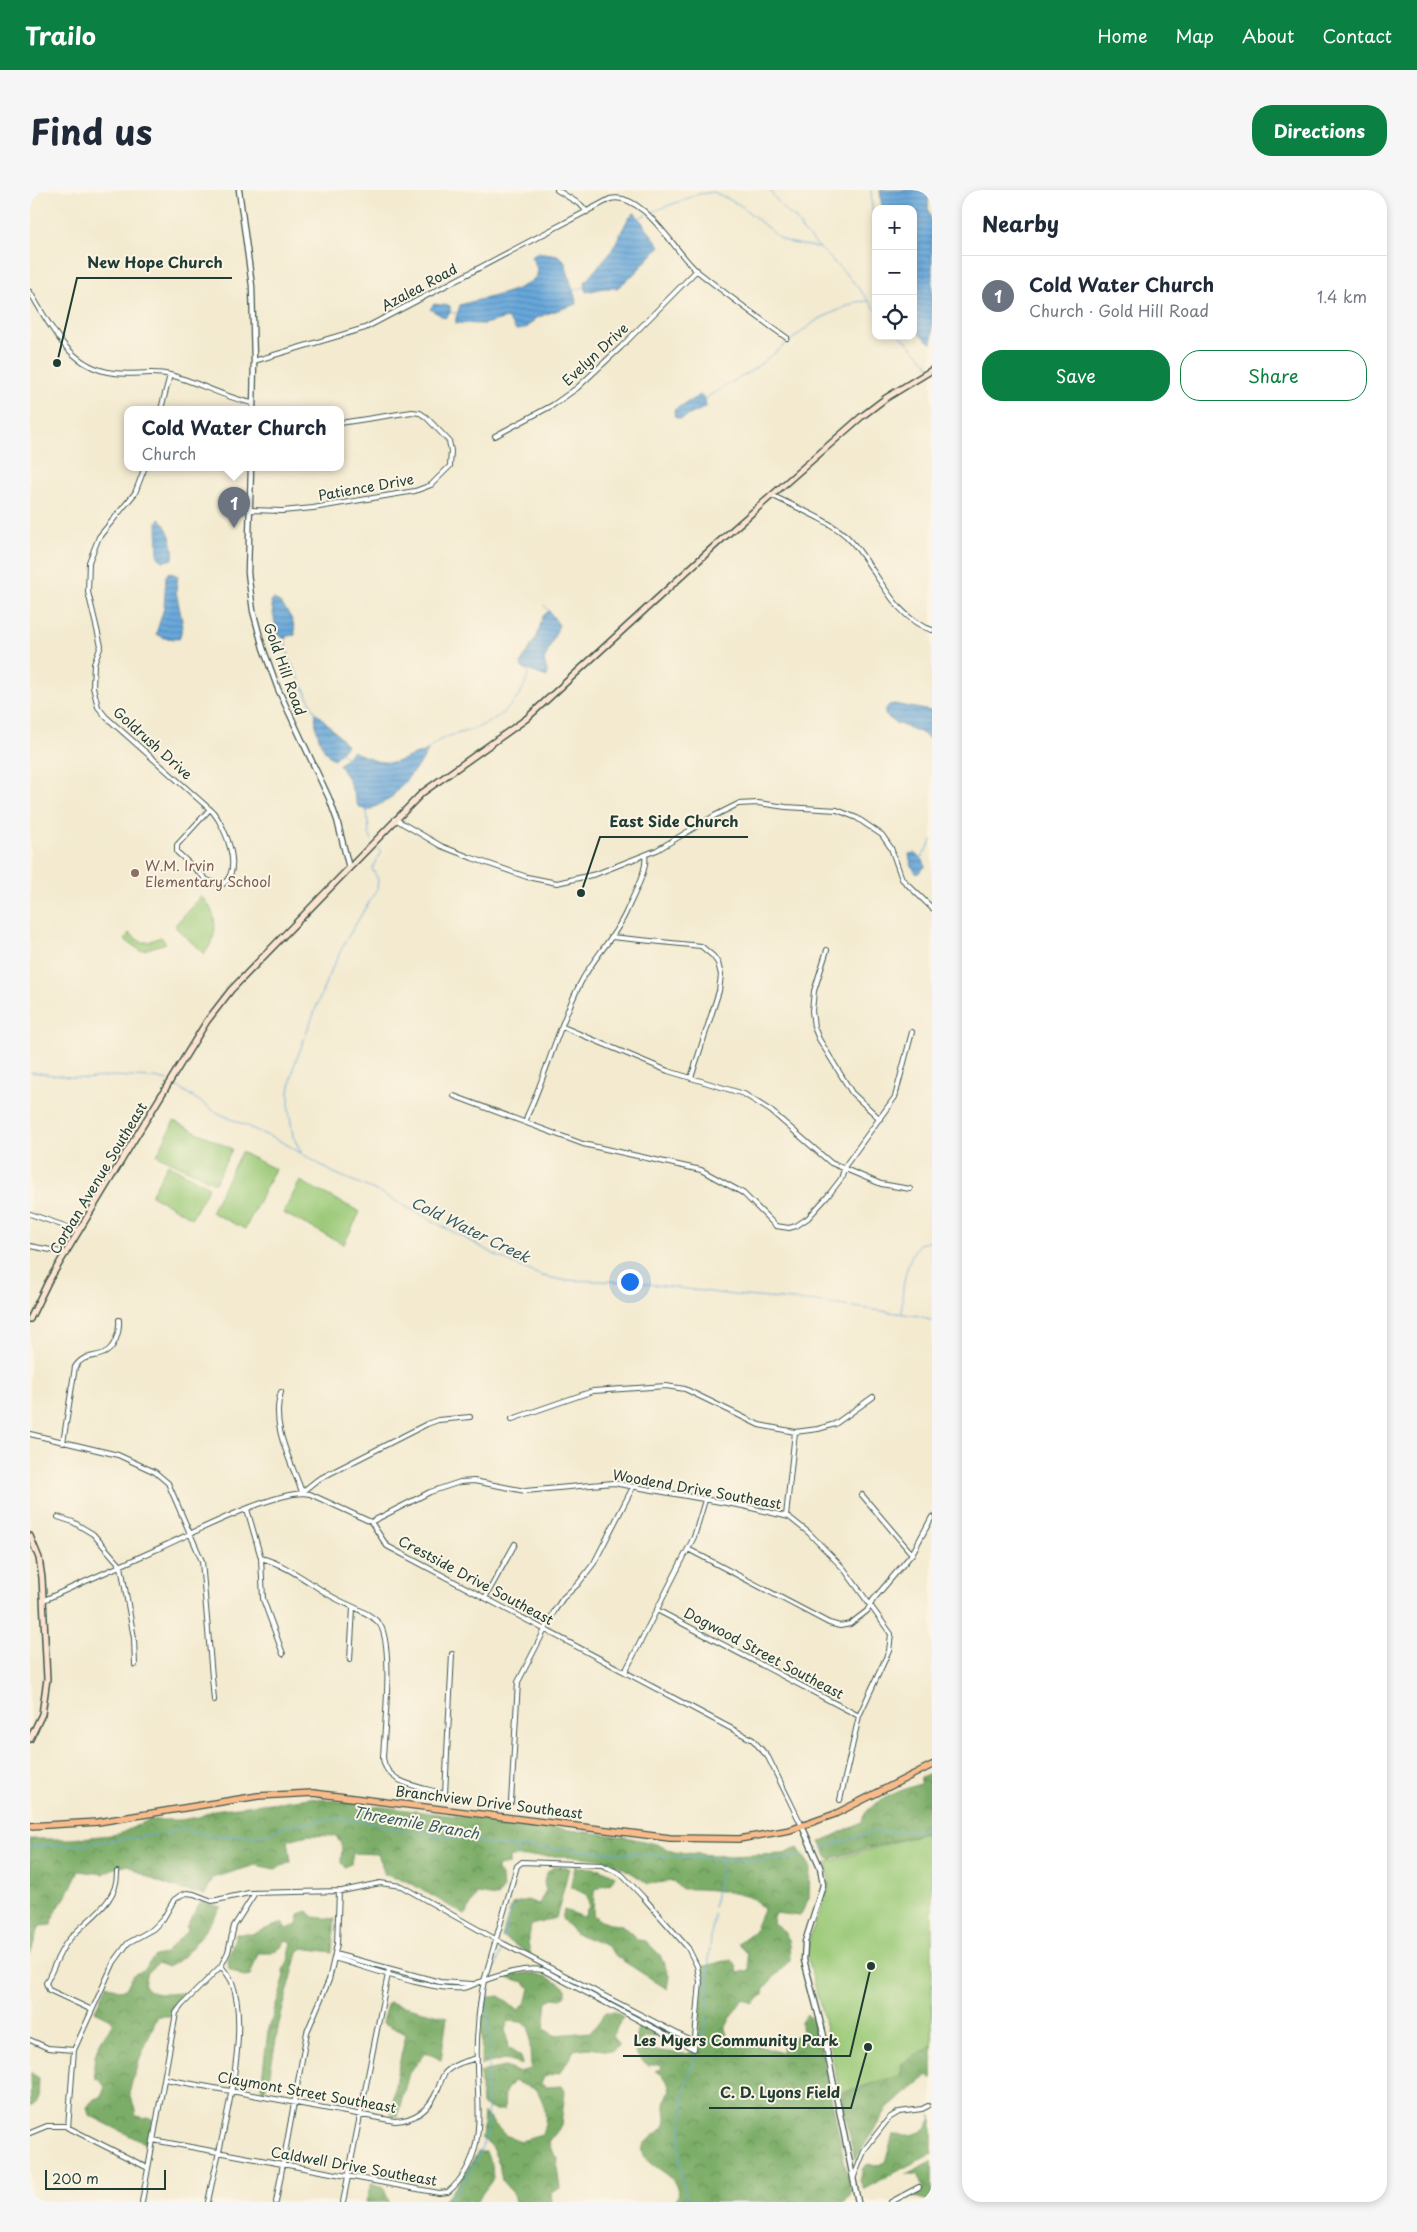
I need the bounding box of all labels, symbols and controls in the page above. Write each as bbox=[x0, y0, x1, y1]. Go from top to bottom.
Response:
text: Trailo bbox=[25, 17, 96, 53]
text: Home bbox=[1097, 22, 1147, 49]
text: Map bbox=[1175, 22, 1214, 49]
text: About bbox=[1242, 22, 1294, 49]
text: Contact bbox=[1322, 22, 1392, 49]
text: Find us bbox=[30, 104, 152, 157]
button: Directions bbox=[1252, 105, 1387, 156]
map controls bbox=[872, 205, 917, 340]
button: + bbox=[872, 205, 917, 250]
text: Nearby bbox=[982, 207, 1059, 239]
callout: New Hope Church bbox=[77, 248, 232, 278]
text: New Hope Church bbox=[87, 250, 223, 273]
button: − bbox=[872, 250, 917, 295]
street label: Azalea Road bbox=[377, 258, 461, 316]
text: Cold Water Church bbox=[1029, 270, 1214, 298]
text: 1 bbox=[994, 284, 1002, 308]
text: 1.4 km bbox=[1317, 284, 1367, 308]
button: locate bbox=[872, 295, 917, 340]
text: Church · Gold Hill Road bbox=[1029, 298, 1209, 322]
street label: Evelyn Drive bbox=[557, 318, 633, 390]
button: Save bbox=[982, 350, 1170, 401]
button: Share bbox=[1180, 350, 1367, 401]
popup bbox=[124, 406, 344, 471]
text: Cold Water Church bbox=[141, 413, 327, 441]
text: Church bbox=[141, 441, 196, 465]
street label: Patience Drive bbox=[317, 468, 415, 506]
pin: 1 bbox=[218, 487, 250, 528]
street label: Gold Hill Road bbox=[259, 620, 311, 718]
street label: Goldrush Drive bbox=[109, 702, 198, 785]
callout: East Side Church bbox=[600, 807, 748, 837]
text: East Side Church bbox=[609, 809, 739, 832]
place label: W.M. Irvin Elementary School bbox=[145, 855, 271, 892]
marker: W.M. Irvin Elementary School bbox=[129, 867, 141, 879]
street label: Corban Avenue Southeast bbox=[44, 1098, 152, 1258]
water label: Cold Water Creek bbox=[408, 1190, 535, 1268]
your location bbox=[617, 1269, 643, 1295]
street label: Woodend Drive Southeast bbox=[611, 1464, 784, 1514]
street label: Crestside Drive Southeast bbox=[395, 1530, 558, 1630]
street label: Dogwood Street Southeast bbox=[680, 1602, 848, 1704]
street label: Branchview Drive Southeast bbox=[394, 1780, 584, 1824]
water label: Threemile Branch bbox=[351, 1800, 481, 1844]
callout: Les Myers Community Park bbox=[623, 2026, 850, 2056]
text: Les Myers Community Park bbox=[633, 2028, 839, 2051]
street label: Claymont Street Southeast bbox=[216, 2066, 398, 2118]
callout: C. D. Lyons Field bbox=[709, 2078, 851, 2108]
text: C. D. Lyons Field bbox=[720, 2080, 840, 2103]
street label: Caldwell Drive Southeast bbox=[269, 2141, 439, 2191]
scale bar bbox=[45, 2167, 166, 2190]
text: 200 m bbox=[52, 2168, 99, 2189]

